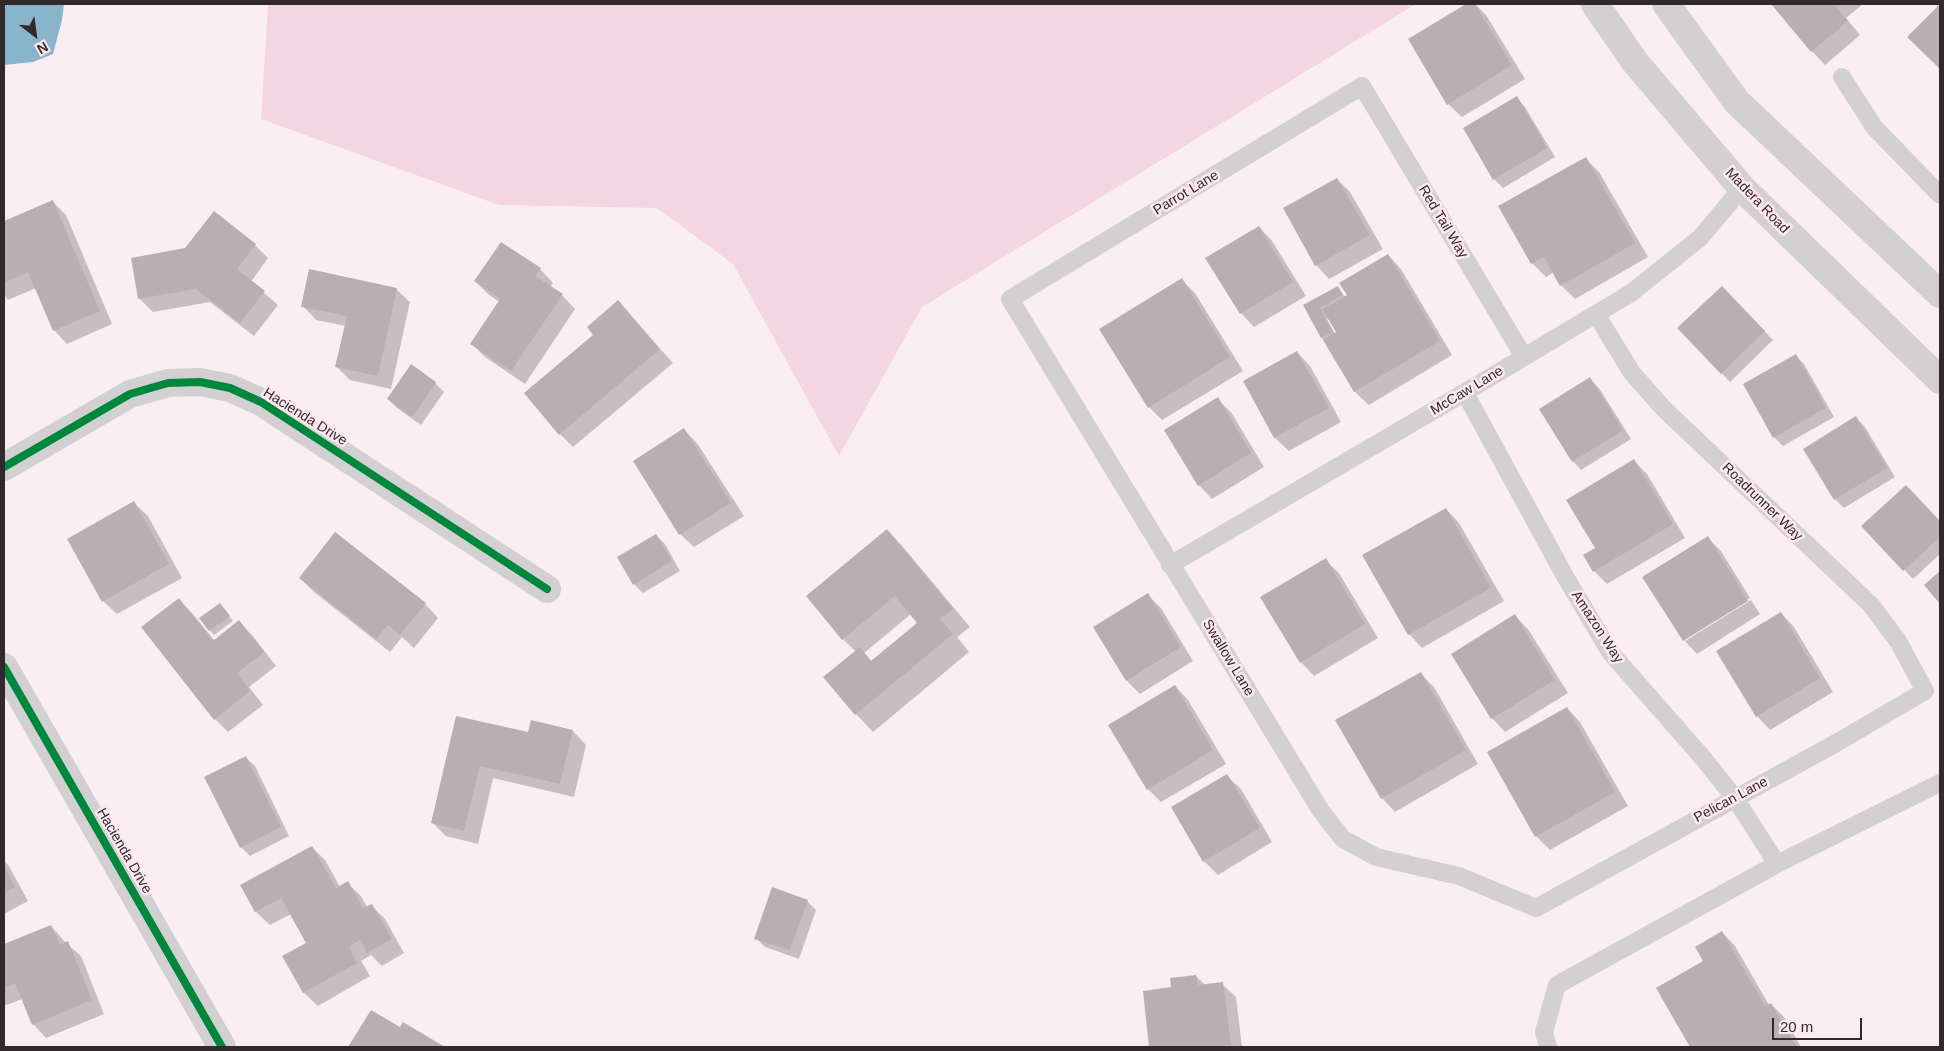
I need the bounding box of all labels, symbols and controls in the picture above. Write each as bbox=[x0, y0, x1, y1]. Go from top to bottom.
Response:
north arrow bbox=[10, 10, 60, 60]
text: N bbox=[34, 39, 51, 57]
street label: Madera Road bbox=[1721, 165, 1793, 237]
street label: Parrot Lane bbox=[1150, 167, 1222, 219]
street label: Red Tail Way bbox=[1415, 183, 1471, 261]
street label: McCaw Lane bbox=[1428, 363, 1506, 419]
street label: Hacienda Drive bbox=[260, 385, 350, 449]
street label: Roadrunner Way bbox=[1718, 459, 1806, 545]
street label: Amazon Way bbox=[1567, 588, 1627, 666]
street label: Swallow Lane bbox=[1199, 617, 1257, 699]
street label: Pelican Lane bbox=[1691, 774, 1771, 826]
street label: Hacienda Drive bbox=[93, 805, 155, 897]
scale bar bbox=[1774, 1008, 1864, 1040]
text: 20 m bbox=[1780, 1018, 1813, 1035]

